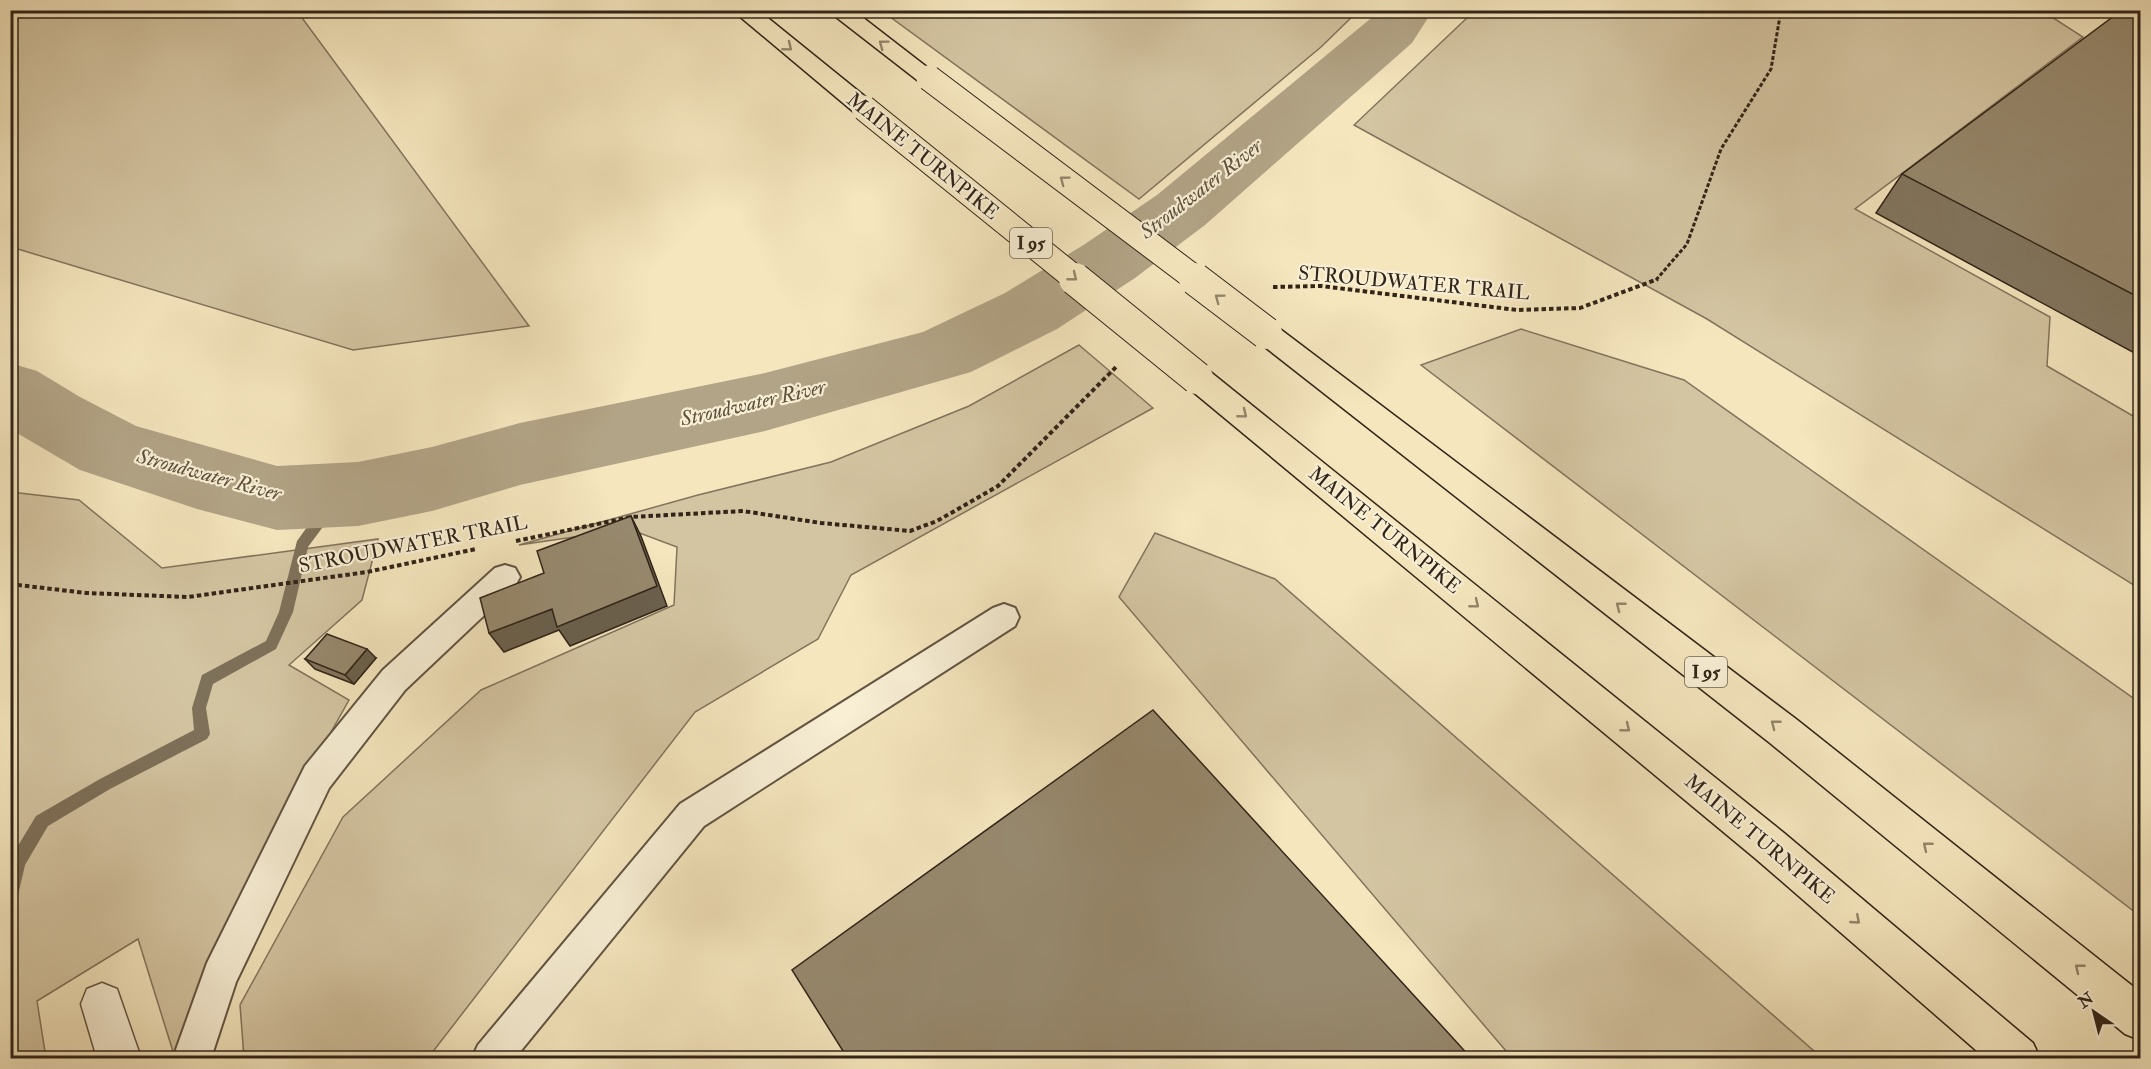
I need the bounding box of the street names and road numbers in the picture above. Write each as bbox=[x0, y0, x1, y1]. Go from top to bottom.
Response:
street label: MAINE TURNPIKE bbox=[842, 87, 1004, 225]
road number: I 95 bbox=[1010, 228, 1052, 258]
street label: STROUDWATER TRAIL bbox=[1297, 260, 1531, 306]
street label: MAINE TURNPIKE bbox=[1304, 461, 1466, 599]
street label: STROUDWATER TRAIL bbox=[297, 509, 530, 578]
road number: I 95 bbox=[1685, 657, 1727, 687]
street label: MAINE TURNPIKE bbox=[1680, 769, 1840, 909]

